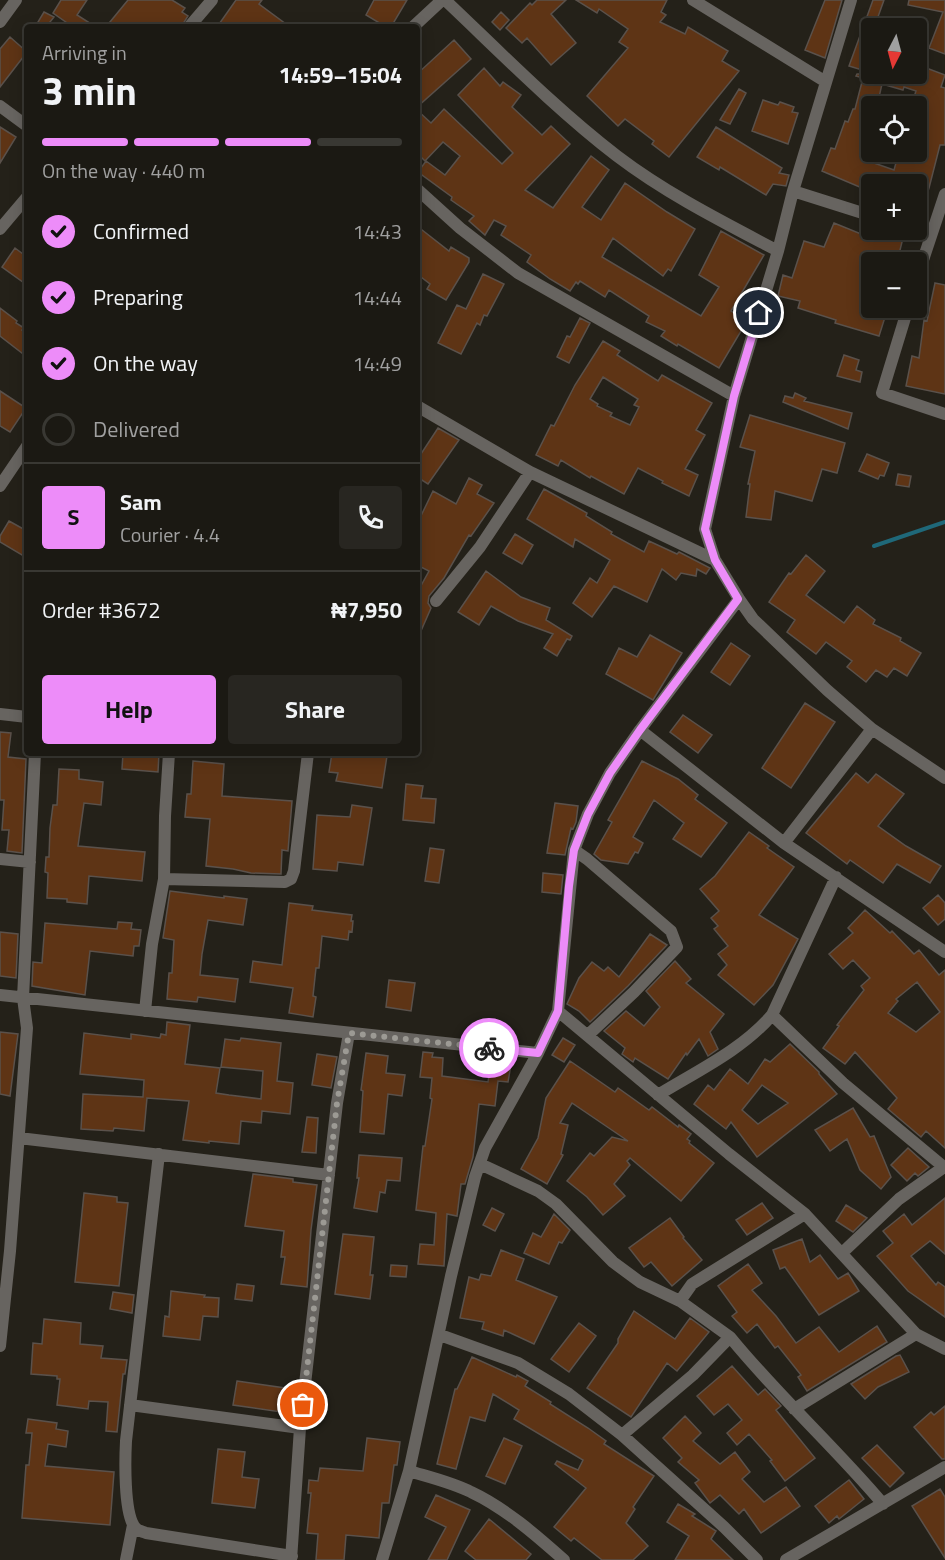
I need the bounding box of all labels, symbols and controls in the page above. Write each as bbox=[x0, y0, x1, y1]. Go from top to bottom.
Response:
north arrow bbox=[861, 18, 927, 84]
map controls bbox=[861, 18, 927, 318]
text: Arriving in bbox=[42, 37, 127, 68]
text: 14:59–15:04 bbox=[279, 58, 402, 92]
text: 3 min bbox=[42, 61, 137, 120]
button: locate bbox=[861, 96, 927, 162]
text: On the way · 440 m bbox=[42, 155, 205, 186]
button: + bbox=[861, 174, 927, 240]
text: Confirmed bbox=[93, 214, 189, 248]
icon: check bbox=[42, 215, 75, 248]
text: 14:43 bbox=[353, 216, 402, 247]
button: − bbox=[861, 252, 927, 318]
text: Preparing bbox=[93, 280, 183, 314]
icon: check bbox=[42, 281, 75, 314]
text: 14:44 bbox=[353, 282, 402, 313]
pin bbox=[733, 287, 784, 338]
icon: home bbox=[742, 296, 775, 329]
text: On the way bbox=[93, 346, 198, 380]
icon: check bbox=[42, 347, 75, 380]
text: 14:49 bbox=[353, 348, 402, 379]
text: Delivered bbox=[93, 412, 180, 446]
text: Sam bbox=[120, 485, 162, 519]
button: phone bbox=[339, 486, 402, 549]
text: S bbox=[68, 500, 79, 534]
text: Courier · 4.4 bbox=[120, 519, 220, 550]
text: Order #3672 bbox=[42, 593, 161, 627]
text: ₦7,950 bbox=[331, 593, 402, 627]
button: Help bbox=[42, 675, 216, 744]
button: Share bbox=[228, 675, 402, 744]
courier bbox=[459, 1018, 519, 1078]
icon: bike bbox=[473, 1032, 506, 1065]
pin bbox=[277, 1379, 328, 1430]
icon: bag bbox=[286, 1388, 319, 1421]

